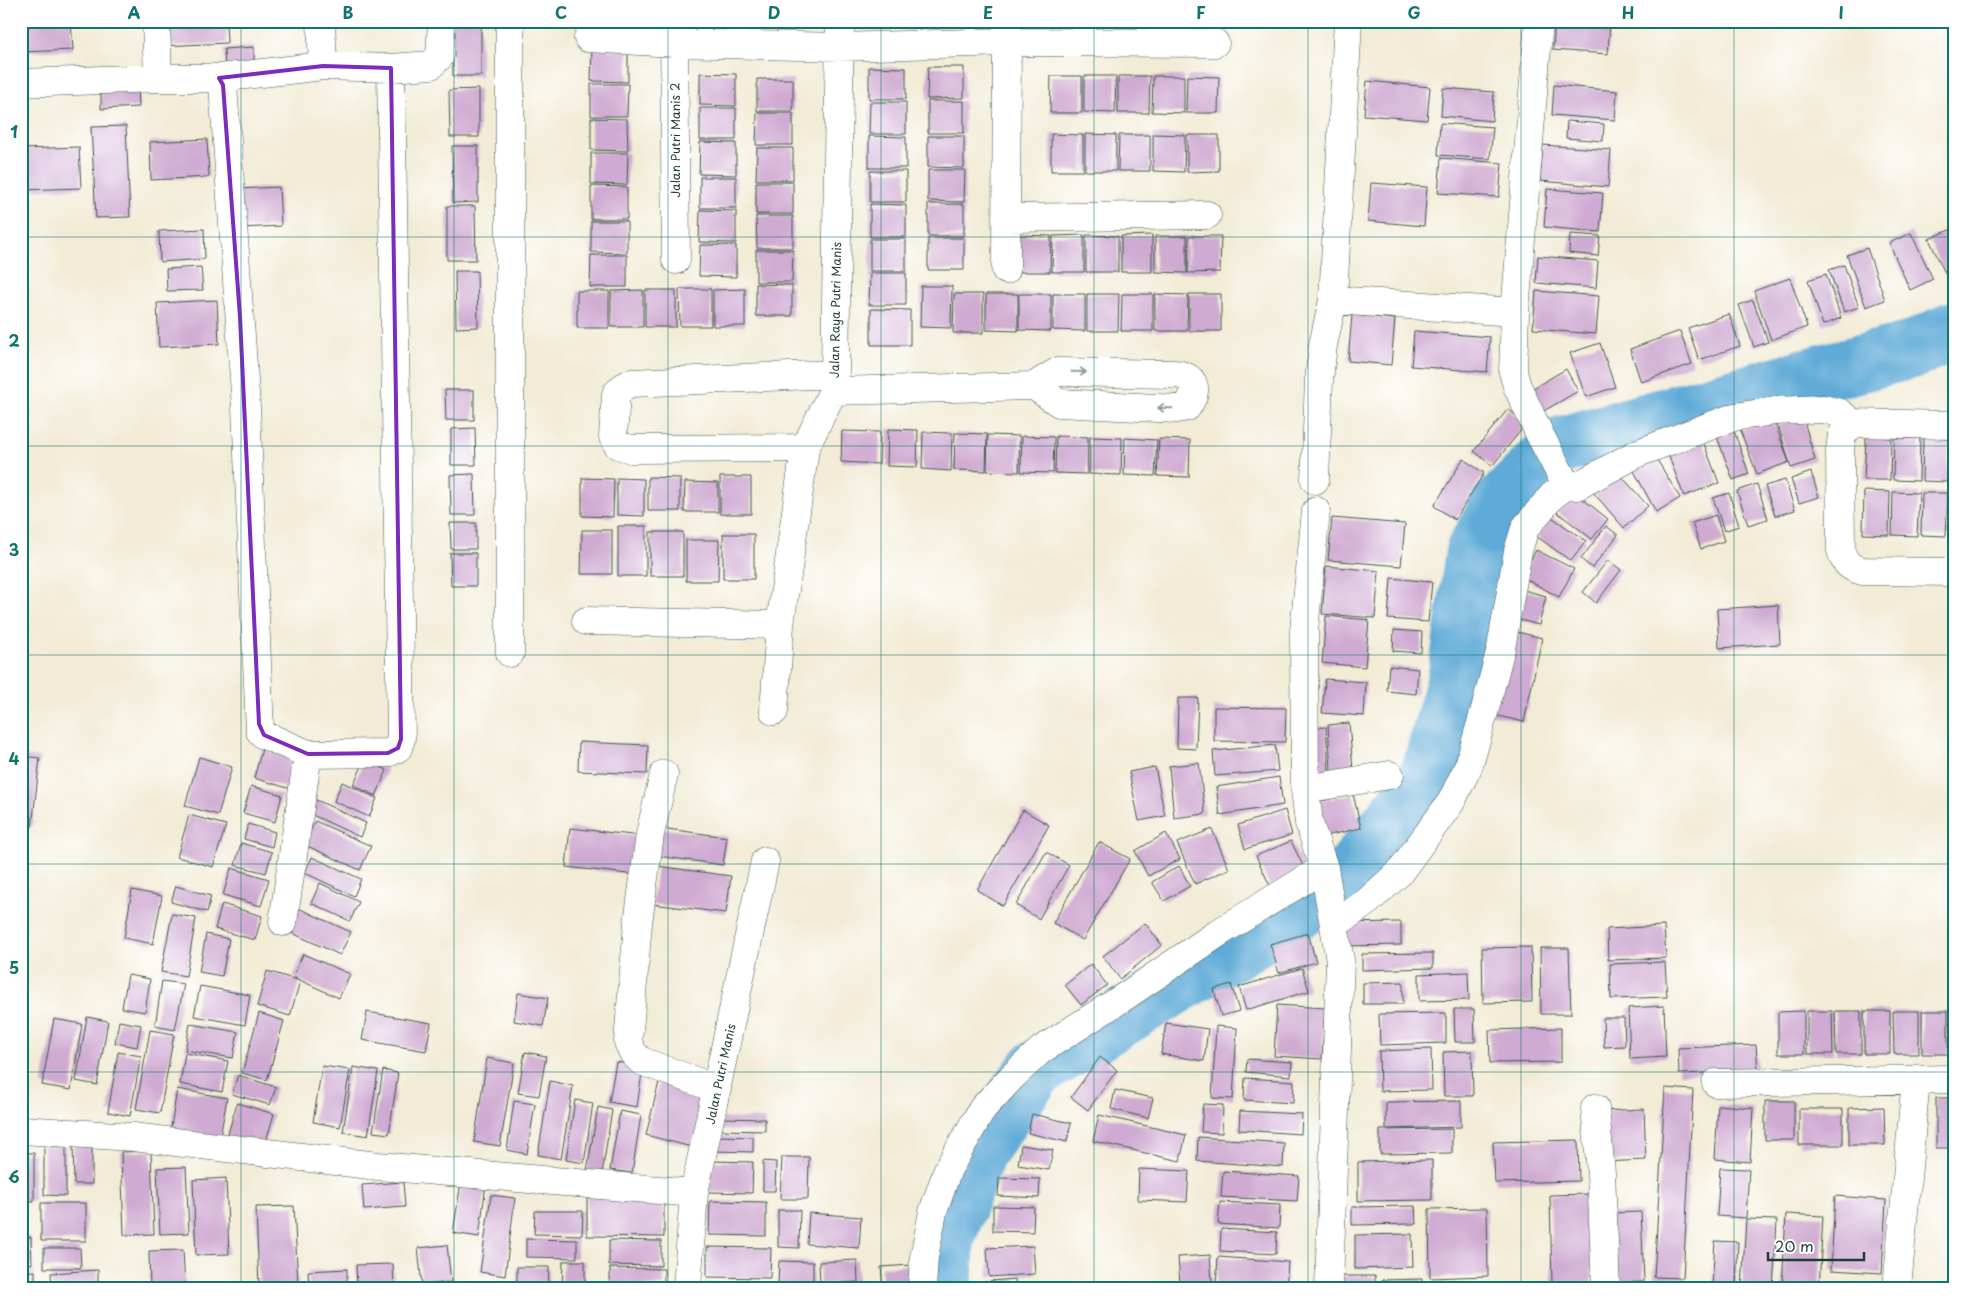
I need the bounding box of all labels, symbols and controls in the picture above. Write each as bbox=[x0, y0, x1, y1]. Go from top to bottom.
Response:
text: A bbox=[128, 0, 141, 24]
text: B bbox=[343, 0, 354, 24]
text: C bbox=[555, 0, 567, 24]
text: D bbox=[768, 0, 780, 24]
text: E bbox=[983, 0, 993, 24]
text: F bbox=[1196, 0, 1206, 24]
text: G bbox=[1407, 0, 1421, 24]
text: H bbox=[1622, 0, 1634, 24]
text: I bbox=[1838, 0, 1844, 24]
street label: Jalan Putri Manis 2 bbox=[666, 83, 684, 198]
text: 1 bbox=[10, 119, 18, 143]
street label: Jalan Raya Putri Manis bbox=[825, 241, 845, 378]
text: 2 bbox=[8, 328, 20, 352]
one-way arrow bbox=[1070, 367, 1086, 377]
one-way arrow bbox=[1157, 404, 1173, 413]
text: 3 bbox=[9, 537, 19, 561]
text: 4 bbox=[9, 746, 20, 770]
text: 5 bbox=[9, 955, 19, 979]
street label: Jalan Putri Manis bbox=[701, 1022, 740, 1126]
text: 6 bbox=[8, 1164, 20, 1188]
scale bar bbox=[1768, 1229, 1864, 1261]
text: 20 m bbox=[1775, 1234, 1814, 1257]

